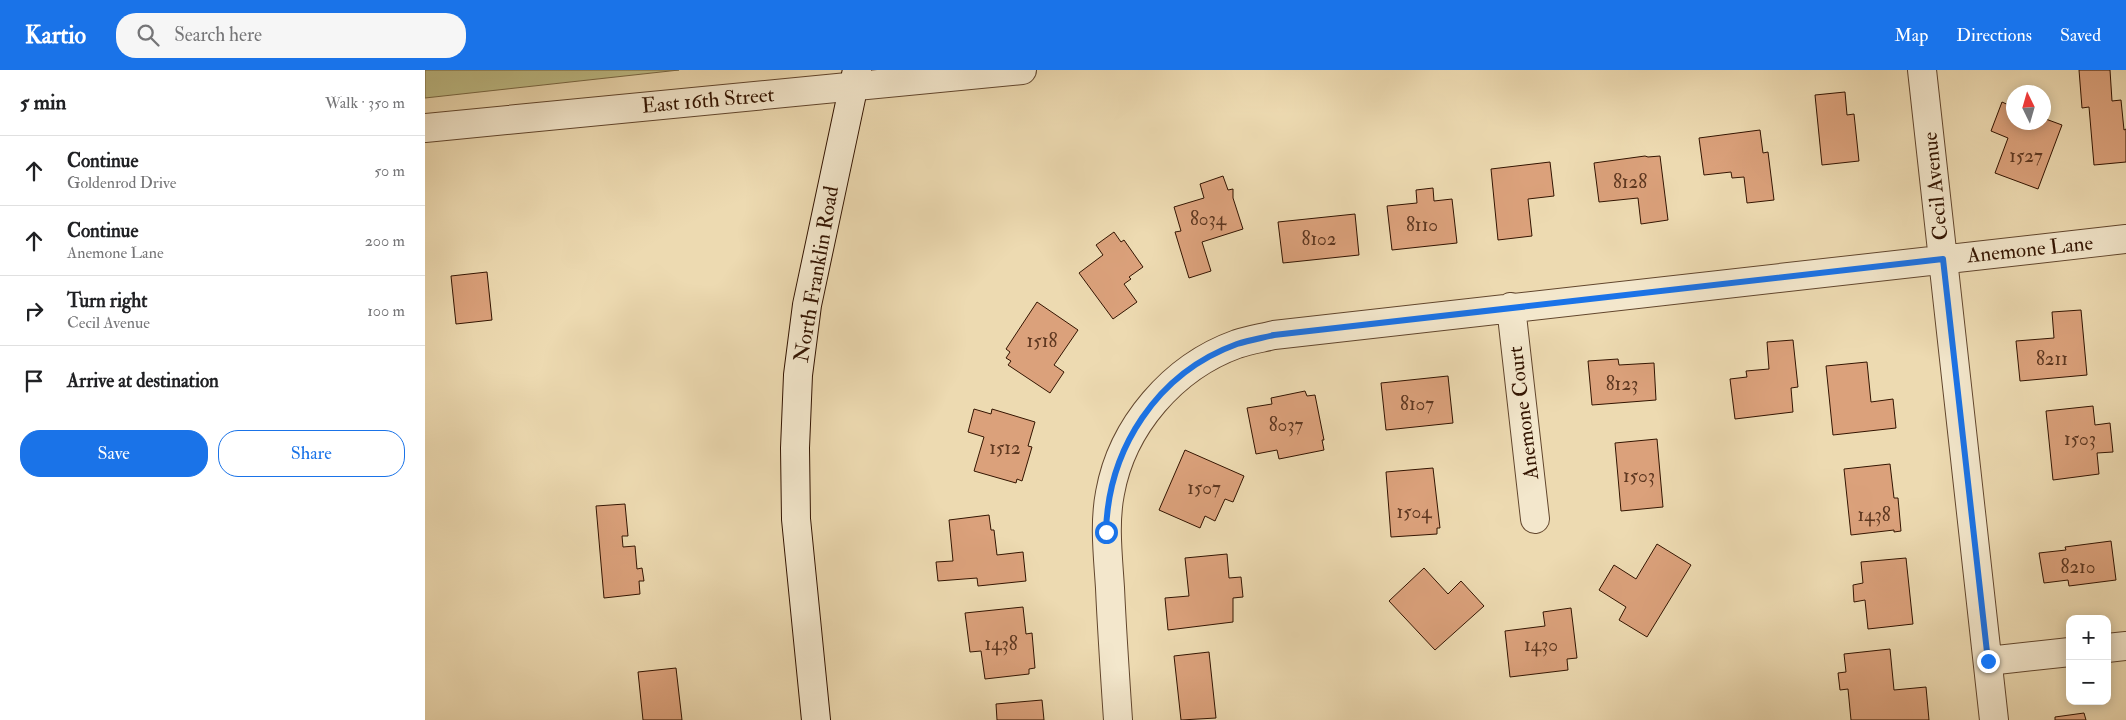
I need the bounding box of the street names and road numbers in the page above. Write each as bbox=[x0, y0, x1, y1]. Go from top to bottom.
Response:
street label: East 16th Street bbox=[641, 81, 776, 120]
street label: Cecil Avenue bbox=[1916, 130, 1955, 241]
street label: North Franklin Road bbox=[788, 183, 845, 364]
street label: Anemone Lane bbox=[1965, 229, 2095, 270]
street label: Anemone Court bbox=[1502, 344, 1545, 482]

